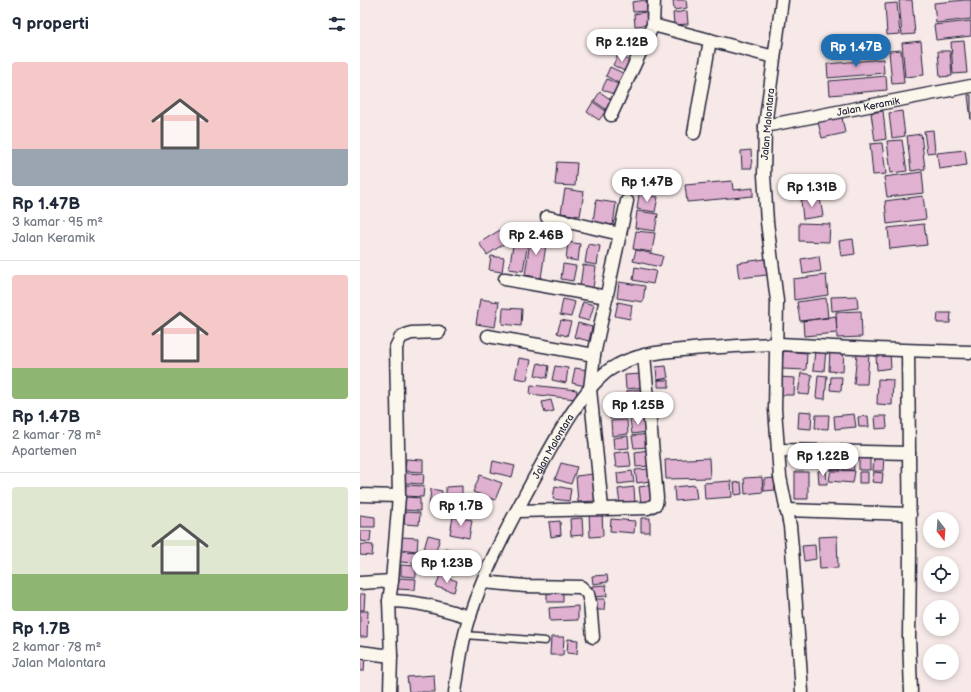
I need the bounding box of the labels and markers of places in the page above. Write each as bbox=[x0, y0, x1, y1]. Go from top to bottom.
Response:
pin: Rp 2.12B bbox=[581, 29, 663, 63]
pin: Rp 1.47B bbox=[815, 34, 897, 68]
pin: Rp 1.47B bbox=[606, 169, 688, 203]
pin: Rp 1.31B bbox=[771, 174, 853, 208]
pin: Rp 2.46B bbox=[495, 222, 577, 256]
pin: Rp 1.25B bbox=[597, 392, 679, 426]
pin: Rp 1.22B bbox=[782, 443, 864, 477]
pin: Rp 1.7B bbox=[424, 493, 498, 527]
pin: Rp 1.23B bbox=[406, 550, 488, 584]

